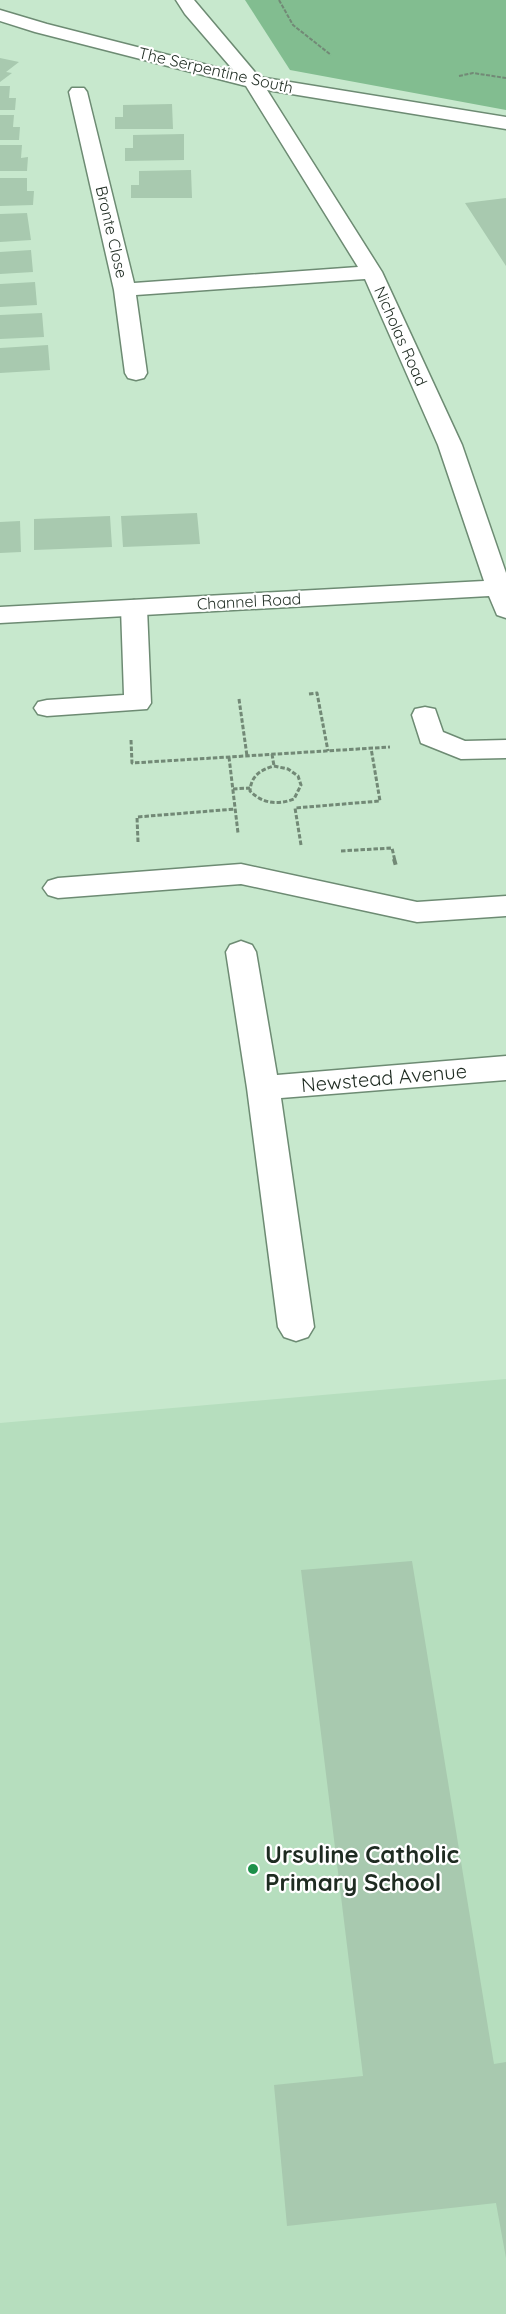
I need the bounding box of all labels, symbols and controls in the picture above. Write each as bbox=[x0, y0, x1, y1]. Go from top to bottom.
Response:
street label: The Serpentine South bbox=[137, 42, 295, 98]
street label: Bronte Close bbox=[92, 184, 132, 280]
street label: Nicholas Road bbox=[370, 283, 432, 389]
street label: Channel Road bbox=[196, 588, 302, 614]
street label: Newstead Avenue bbox=[300, 1058, 468, 1097]
place label: Ursuline Catholic Primary School bbox=[265, 1839, 459, 1897]
marker: Ursuline Catholic Primary School bbox=[246, 1862, 260, 1876]

